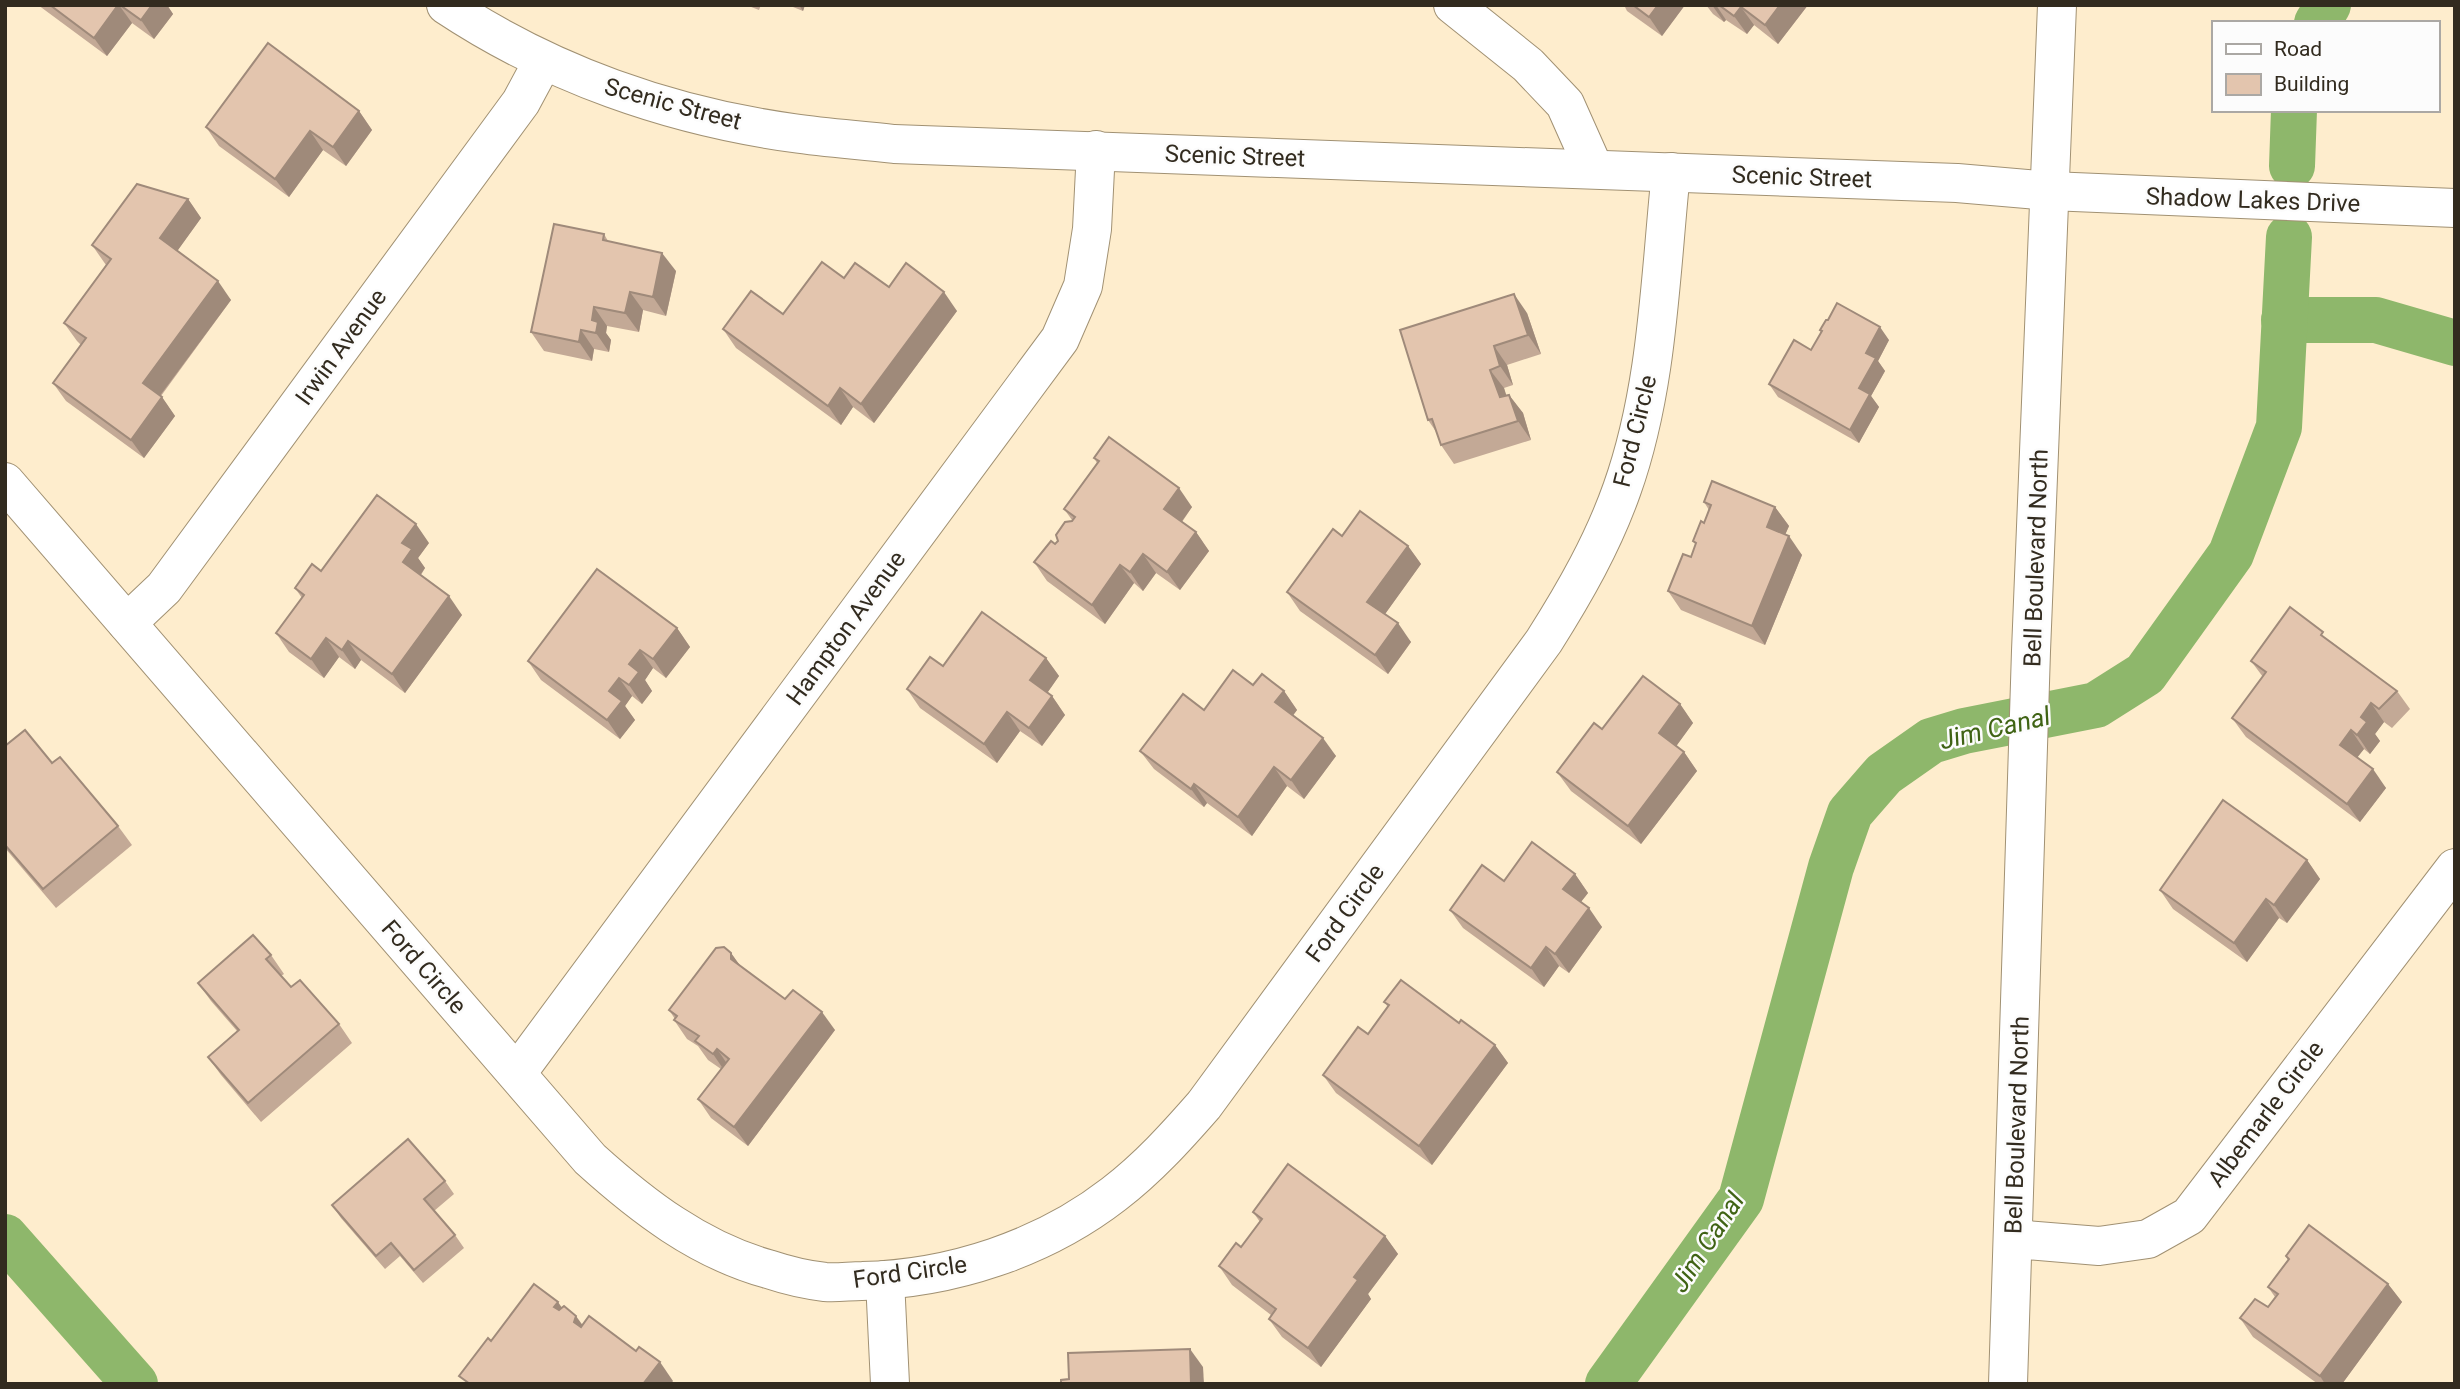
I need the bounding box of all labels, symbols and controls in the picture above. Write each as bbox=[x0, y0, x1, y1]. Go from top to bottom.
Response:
legend bbox=[2212, 21, 2439, 112]
text: Road bbox=[2274, 37, 2322, 61]
street label: Scenic Street bbox=[602, 72, 745, 136]
text: Building bbox=[2274, 72, 2349, 96]
street label: Scenic Street bbox=[1164, 140, 1306, 172]
street label: Scenic Street bbox=[1731, 161, 1873, 193]
street label: Shadow Lakes Drive bbox=[2145, 182, 2361, 218]
street label: Irwin Avenue bbox=[290, 284, 392, 410]
street label: Ford Circle bbox=[1608, 372, 1662, 490]
street label: Bell Boulevard North bbox=[2018, 449, 2054, 667]
street label: Hampton Avenue bbox=[781, 545, 911, 711]
water label: Jim Canal bbox=[1937, 701, 2054, 755]
street label: Ford Circle bbox=[1300, 858, 1390, 968]
street label: Ford Circle bbox=[376, 915, 472, 1019]
street label: Bell Boulevard North bbox=[1999, 1016, 2035, 1234]
street label: Albemarle Circle bbox=[2202, 1036, 2330, 1192]
water label: Jim Canal bbox=[1664, 1186, 1751, 1297]
street label: Ford Circle bbox=[851, 1250, 969, 1294]

